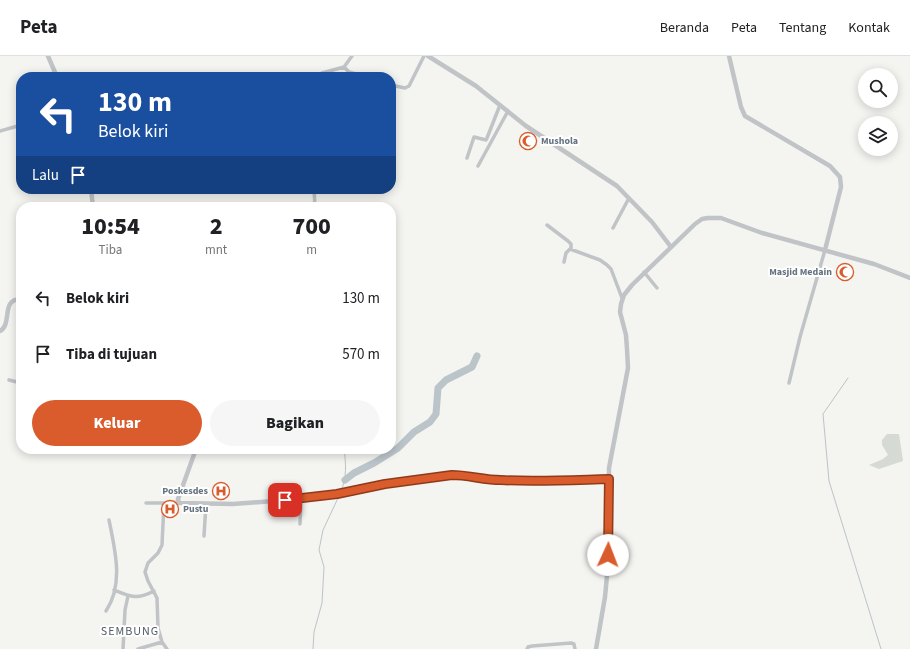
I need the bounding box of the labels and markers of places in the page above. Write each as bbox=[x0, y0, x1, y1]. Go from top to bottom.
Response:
mosque icon: Mushola bbox=[518, 131, 538, 151]
place label: Mushola bbox=[541, 134, 578, 148]
mosque icon: Masjid Medain bbox=[835, 262, 855, 282]
place label: Masjid Medain bbox=[769, 265, 832, 279]
hospital icon: Poskesdes bbox=[211, 481, 231, 501]
pin bbox=[268, 483, 302, 517]
place label: Poskesdes bbox=[162, 484, 209, 498]
hospital icon: Pustu bbox=[160, 499, 180, 519]
place label: Pustu bbox=[183, 502, 209, 516]

